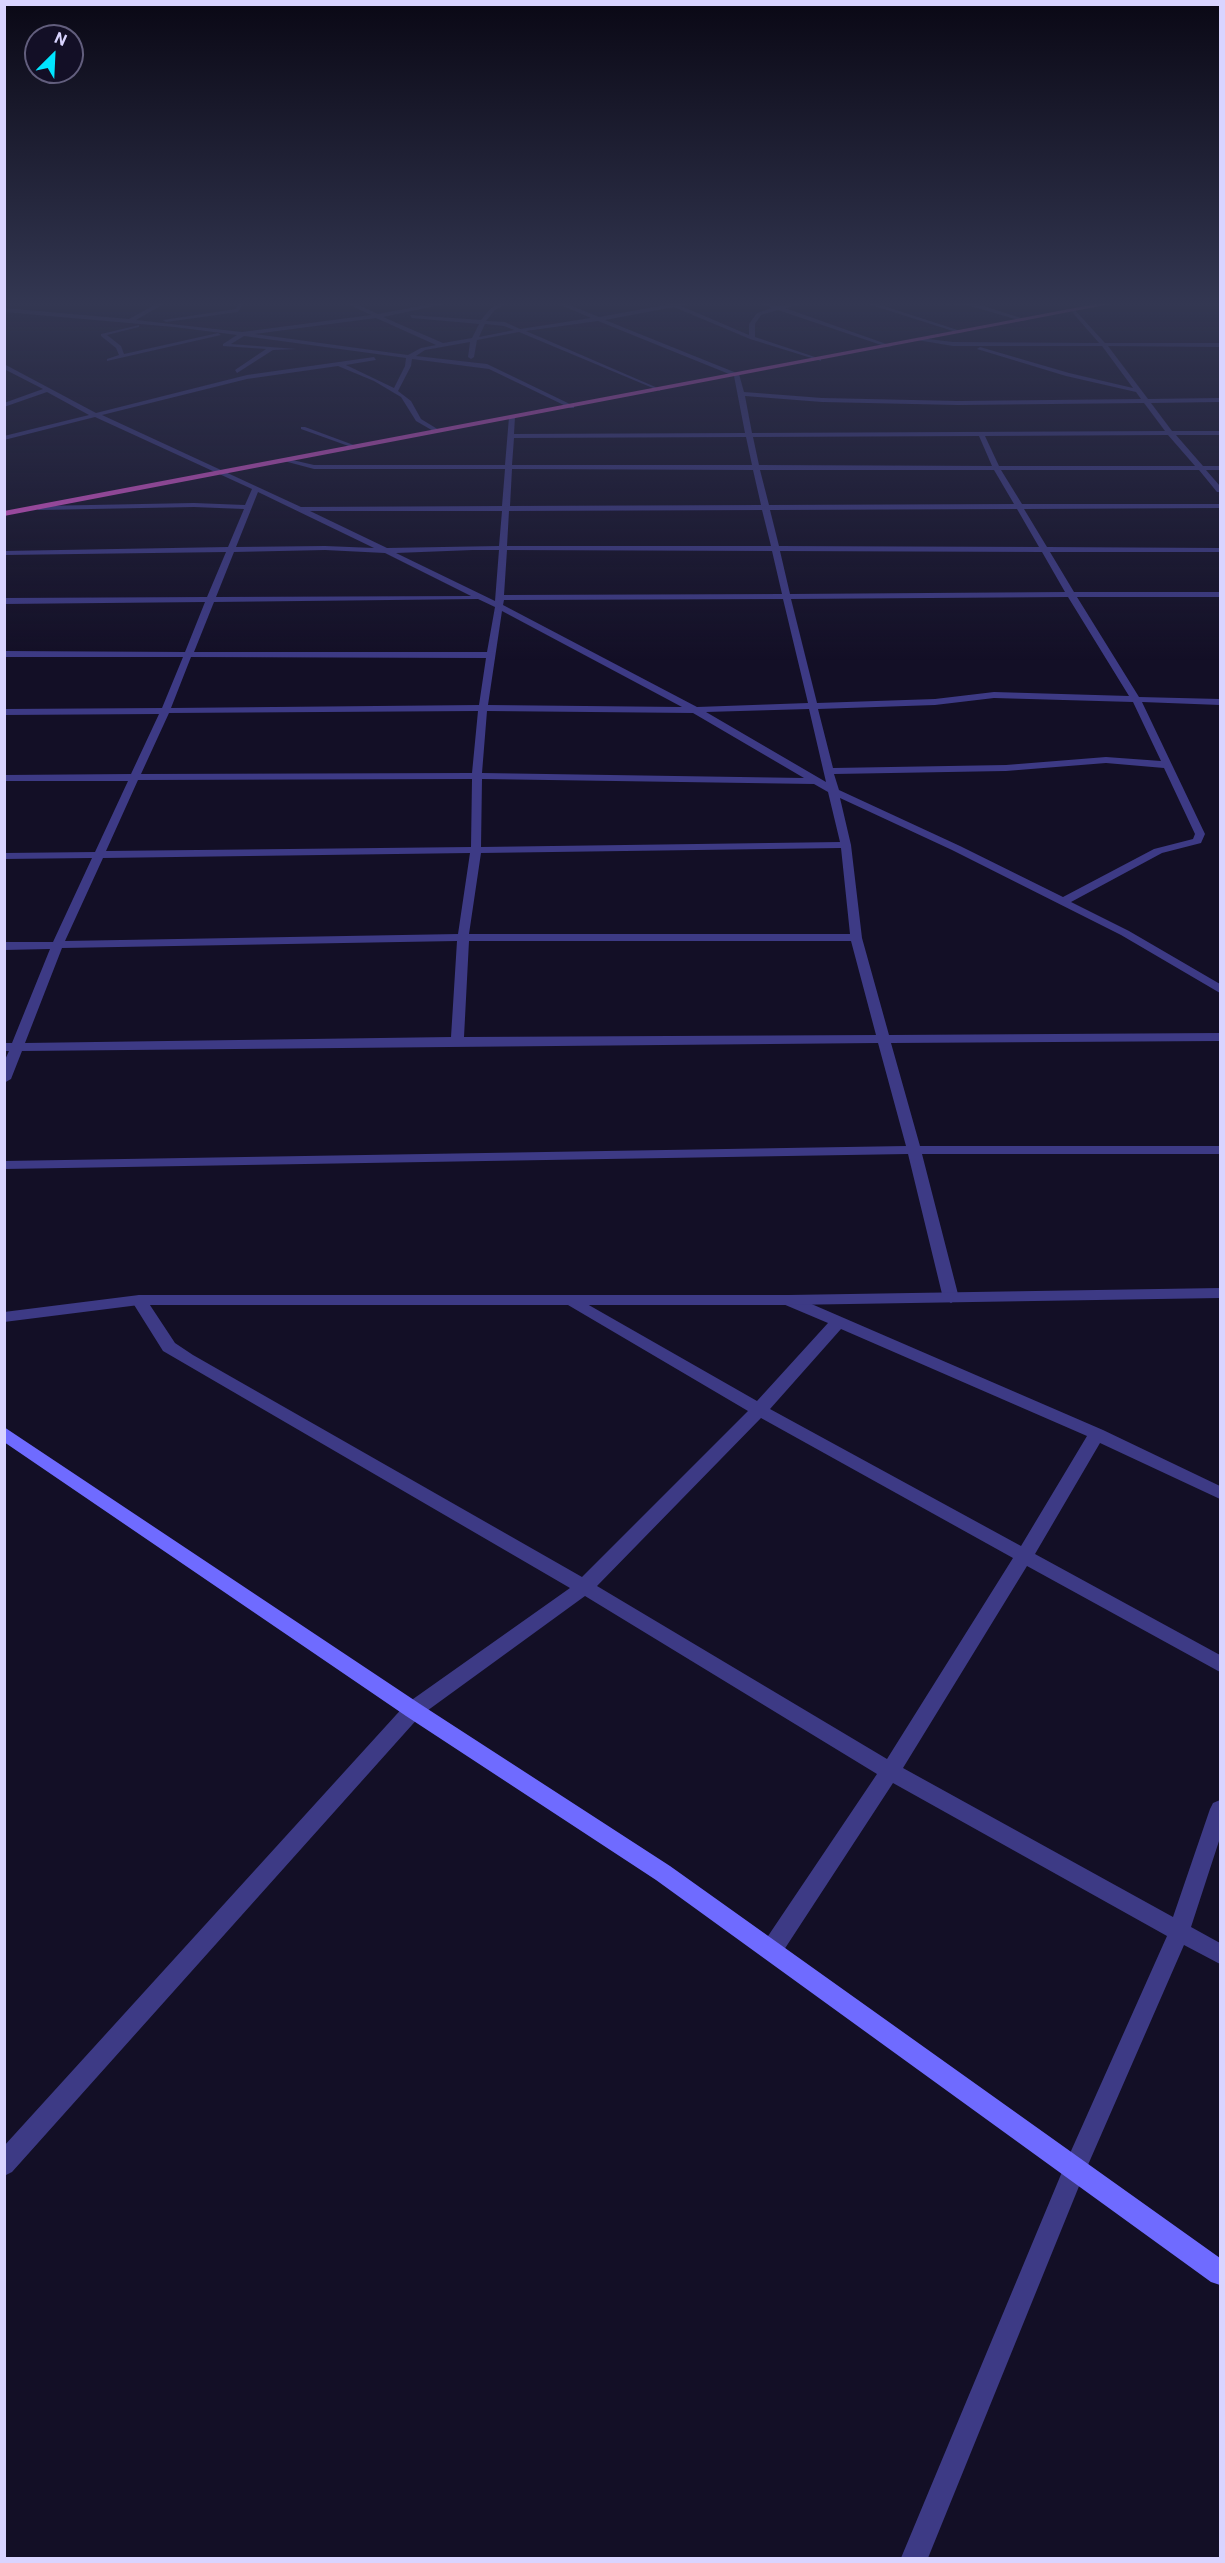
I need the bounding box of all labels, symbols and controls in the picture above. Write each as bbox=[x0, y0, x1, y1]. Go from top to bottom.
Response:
north arrow bbox=[24, 24, 84, 84]
text: N bbox=[52, 28, 70, 50]

